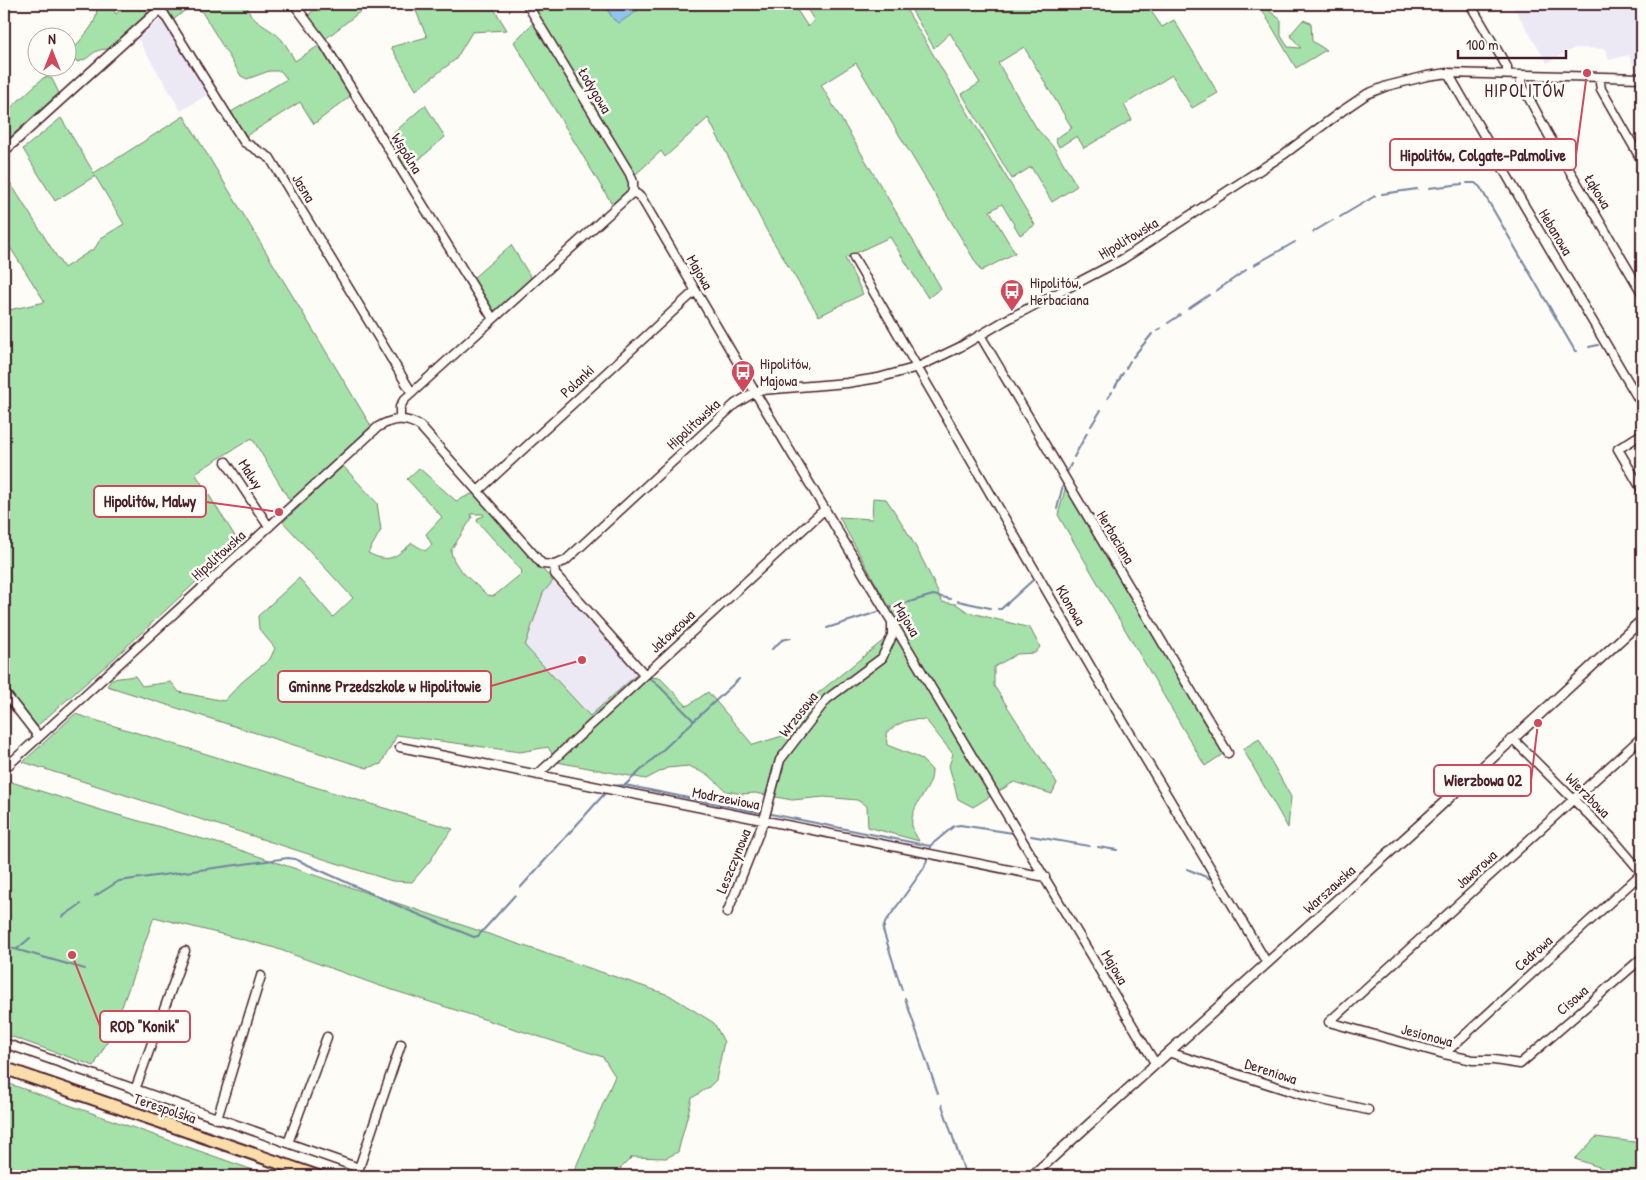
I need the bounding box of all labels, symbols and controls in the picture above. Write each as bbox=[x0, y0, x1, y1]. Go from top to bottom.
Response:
north arrow bbox=[28, 28, 78, 78]
scale bar bbox=[1458, 28, 1566, 60]
text: N bbox=[48, 29, 56, 48]
text: 100 m bbox=[1466, 34, 1499, 55]
street label: Łodygowa bbox=[573, 63, 617, 117]
district label: HIPOLITÓW bbox=[1485, 78, 1565, 103]
street label: Wspólna bbox=[386, 129, 428, 177]
callout: Hipolitów, Colgate-Palmolive bbox=[1390, 139, 1576, 170]
text: Hipolitów, Colgate-Palmolive bbox=[1400, 144, 1567, 167]
street label: Łąkowa bbox=[1579, 169, 1617, 213]
street label: Jasna bbox=[287, 170, 321, 206]
street label: Hebanowa bbox=[1534, 205, 1578, 259]
street label: Hipolitowska bbox=[1094, 212, 1162, 264]
street label: Majowa bbox=[682, 251, 718, 293]
place label: Hipolitów, Herbaciana bbox=[1030, 272, 1089, 310]
bus stop icon: Hipolitów, Herbaciana bbox=[999, 278, 1025, 312]
place label: Hipolitów, Majowa bbox=[760, 353, 811, 391]
bus stop icon: Hipolitów, Majowa bbox=[730, 359, 756, 393]
street label: Polanki bbox=[555, 360, 599, 402]
street label: Hipolitowska bbox=[662, 394, 724, 454]
street label: Malwy bbox=[233, 455, 269, 493]
callout: Hipolitów, Malwy bbox=[94, 486, 206, 517]
text: Hipolitów, Malwy bbox=[104, 490, 197, 513]
street label: Herbaciana bbox=[1092, 506, 1140, 568]
street label: Hipolitowska bbox=[186, 525, 250, 585]
street label: Klonowa bbox=[1051, 581, 1091, 629]
street label: Majowa bbox=[888, 598, 926, 640]
street label: Jałowcowa bbox=[645, 605, 699, 657]
callout: Gminne Przedszkole w Hipolitowie bbox=[278, 671, 491, 702]
text: Gminne Przedszkole w Hipolitowie bbox=[289, 675, 482, 698]
street label: Wrzosowa bbox=[774, 687, 822, 741]
callout: Wierzbowa 02 bbox=[1434, 765, 1531, 796]
street label: Wierzbowa bbox=[1561, 768, 1615, 822]
text: Wierzbowa 02 bbox=[1444, 769, 1522, 791]
street label: Modrzewiowa bbox=[691, 781, 762, 815]
street label: Leszczynowa bbox=[711, 825, 756, 896]
street label: Jaworowa bbox=[1451, 845, 1501, 893]
street label: Warszawska bbox=[1298, 860, 1360, 918]
street label: Cedrowa bbox=[1509, 930, 1557, 976]
street label: Majowa bbox=[1096, 946, 1134, 988]
street label: Cisowa bbox=[1551, 980, 1593, 1020]
callout: ROD "Konik" bbox=[100, 1011, 190, 1042]
text: ROD "Konik" bbox=[110, 1015, 180, 1037]
street label: Jesionowa bbox=[1399, 1018, 1455, 1052]
street label: Dereniowa bbox=[1242, 1053, 1300, 1089]
street label: Terespolska bbox=[131, 1088, 199, 1129]

